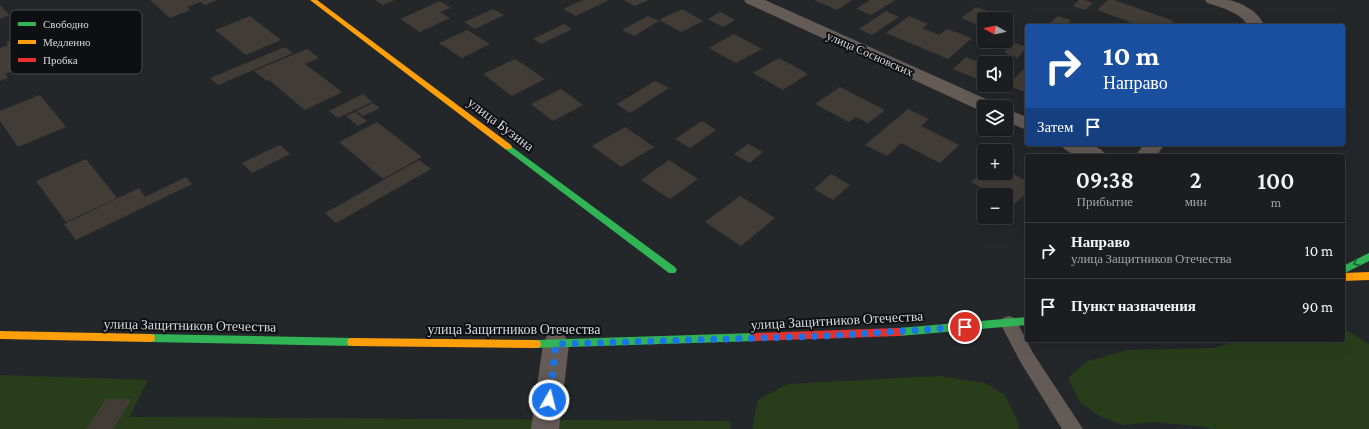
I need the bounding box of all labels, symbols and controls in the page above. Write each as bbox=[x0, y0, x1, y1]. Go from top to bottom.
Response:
legend bbox=[10, 10, 142, 74]
north arrow bbox=[977, 12, 1013, 48]
map controls bbox=[977, 12, 1013, 224]
text: Свободно bbox=[43, 18, 89, 30]
street label: улица Сосновских bbox=[825, 29, 915, 79]
text: Медленно bbox=[43, 36, 91, 48]
icon: right bbox=[1037, 40, 1089, 92]
text: 10 m bbox=[1103, 40, 1160, 71]
text: Пробка bbox=[43, 54, 78, 66]
button: sound bbox=[977, 56, 1013, 92]
text: Направо bbox=[1103, 73, 1168, 93]
street label: улица Бузина bbox=[465, 94, 538, 155]
button: layers bbox=[977, 100, 1013, 136]
icon: arrive bbox=[1082, 116, 1104, 138]
text: Затем bbox=[1037, 119, 1074, 135]
button: + bbox=[977, 144, 1013, 180]
text: 09:38 bbox=[1076, 166, 1134, 193]
text: 2 bbox=[1190, 166, 1202, 193]
text: 100 bbox=[1257, 167, 1294, 194]
button: − bbox=[977, 188, 1013, 224]
text: Прибытие bbox=[1077, 194, 1133, 209]
text: мин bbox=[1185, 194, 1207, 209]
text: m bbox=[1271, 195, 1281, 210]
text: Направо bbox=[1071, 234, 1130, 250]
icon: right bbox=[1037, 240, 1059, 262]
text: 10 m bbox=[1305, 243, 1333, 259]
text: улица Защитников Отечества bbox=[1071, 251, 1231, 266]
one-way arrow bbox=[1353, 258, 1360, 266]
icon: arrive bbox=[1037, 296, 1059, 318]
text: Пункт назначения bbox=[1071, 298, 1196, 314]
text: 90 m bbox=[1302, 299, 1333, 315]
street label: улица Защитников Отечества bbox=[750, 307, 924, 333]
pin bbox=[948, 310, 982, 344]
street label: улица Защитников Отечества bbox=[103, 315, 277, 335]
icon: arrive bbox=[954, 316, 976, 338]
street label: улица Защитников Отечества bbox=[428, 321, 601, 337]
position arrow bbox=[528, 379, 570, 421]

